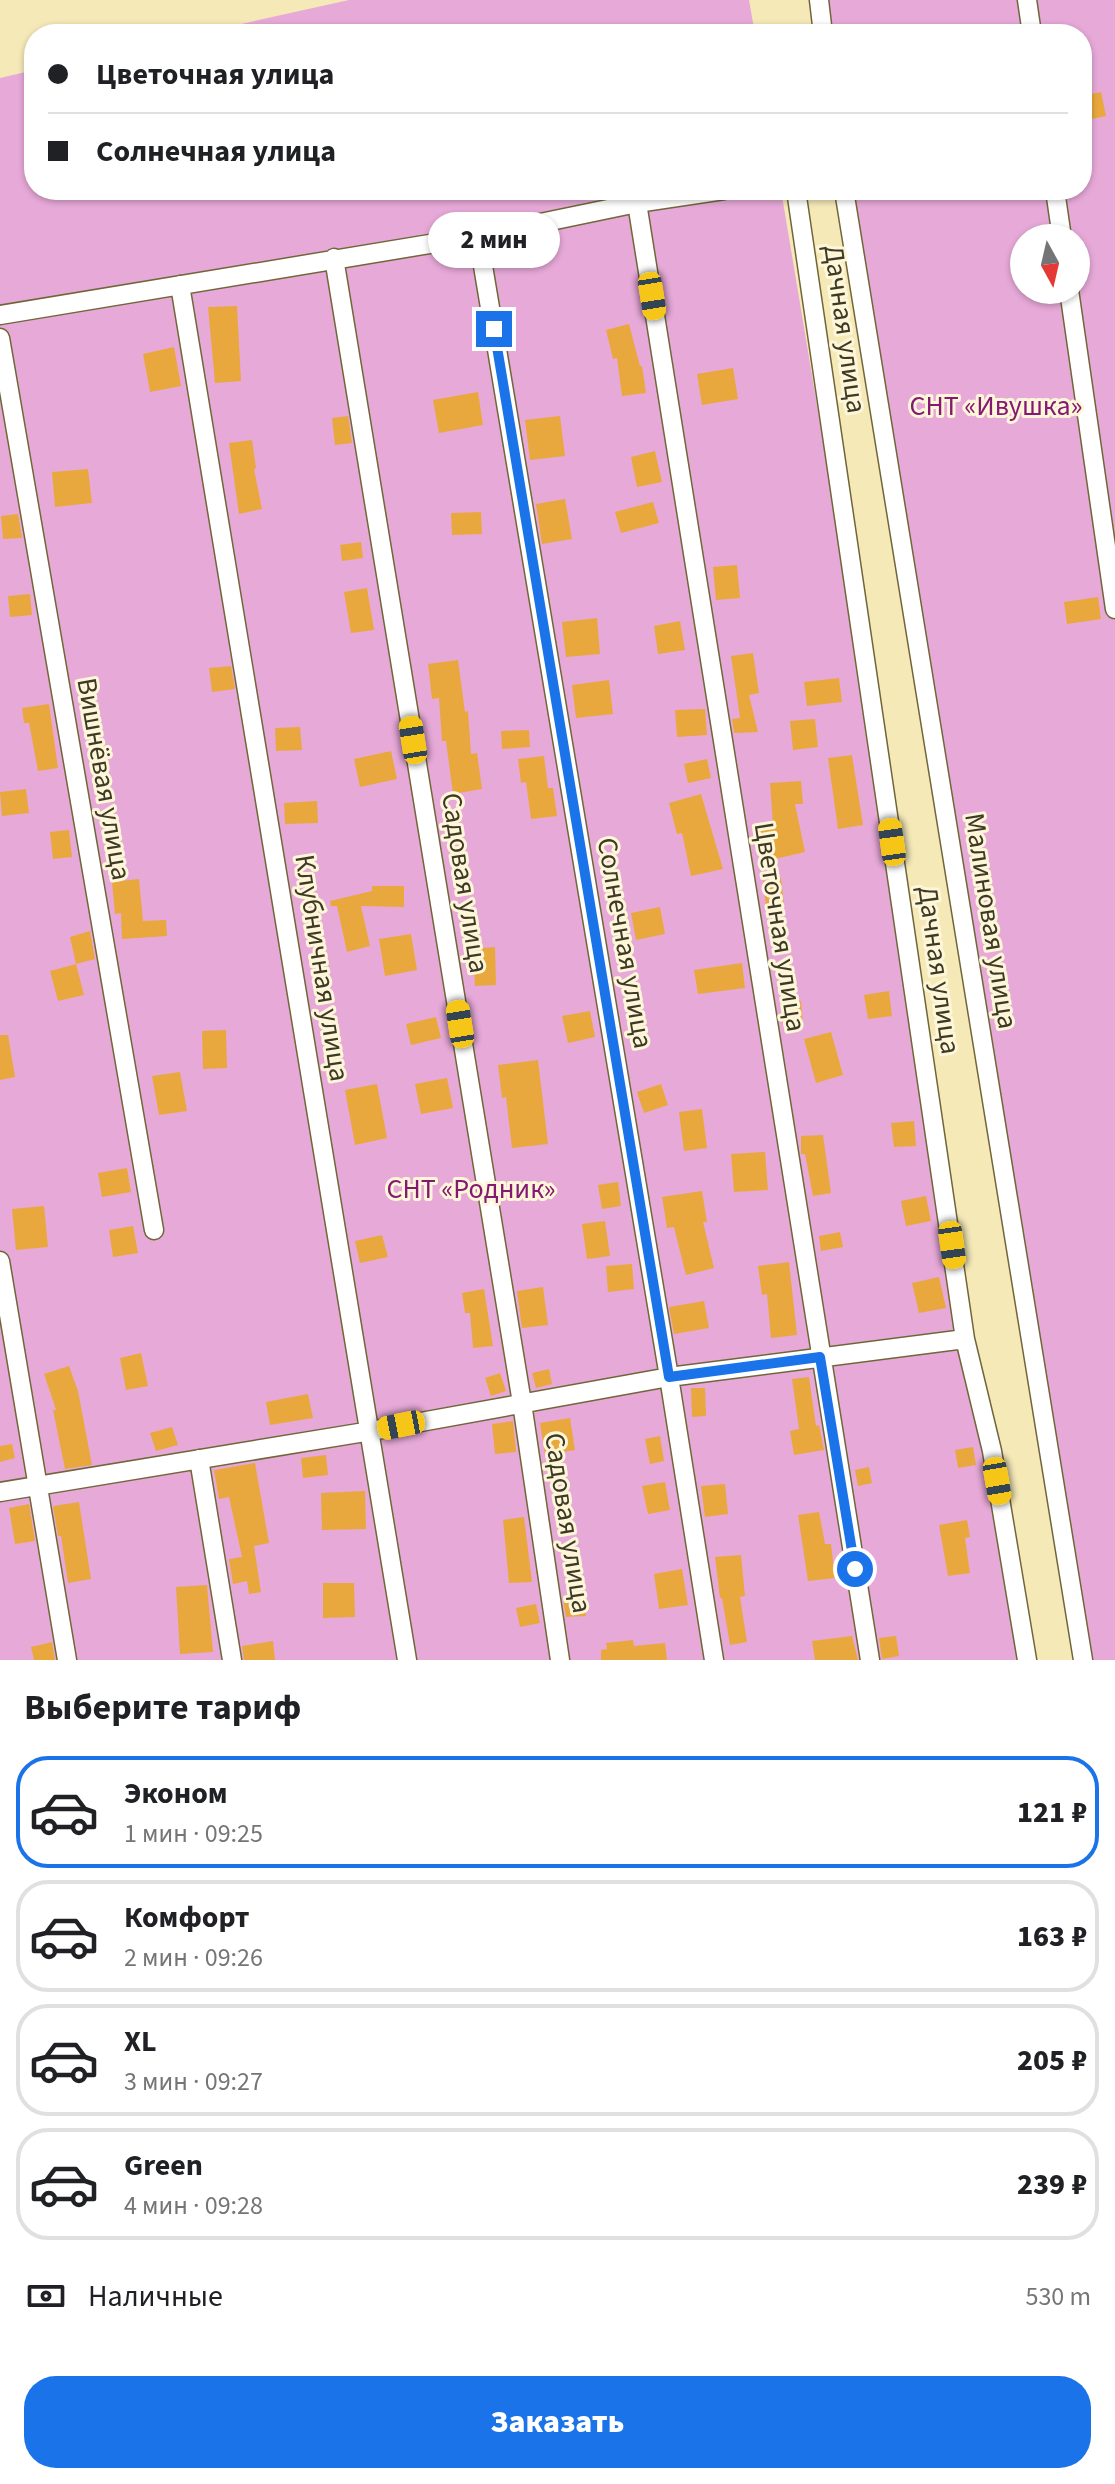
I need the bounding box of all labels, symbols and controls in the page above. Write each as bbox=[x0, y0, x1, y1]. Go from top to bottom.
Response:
text: Цветочная улица bbox=[96, 53, 334, 96]
text: Солнечная улица bbox=[96, 130, 336, 173]
callout: 2 мин bbox=[428, 213, 560, 269]
text: 2 мин bbox=[461, 221, 527, 258]
north arrow bbox=[1010, 224, 1090, 304]
map controls bbox=[1010, 224, 1090, 304]
street label: Дачная улица bbox=[813, 242, 877, 416]
car bbox=[636, 270, 668, 322]
route end bbox=[476, 311, 512, 347]
park label: СНТ «Ивушка» bbox=[909, 386, 1083, 426]
street label: Вишнёвая улица bbox=[67, 675, 141, 883]
car bbox=[397, 714, 429, 766]
street label: Садовая улица bbox=[431, 790, 499, 976]
street label: Малиновая улица bbox=[954, 810, 1028, 1032]
car bbox=[877, 817, 907, 867]
street label: Цветочная улица bbox=[744, 820, 816, 1034]
street label: Солнечная улица bbox=[587, 835, 663, 1051]
street label: Клубничная улица bbox=[284, 852, 360, 1084]
street label: Дачная улица bbox=[907, 883, 971, 1057]
car bbox=[444, 998, 476, 1050]
park label: СНТ «Родник» bbox=[386, 1169, 556, 1209]
car bbox=[937, 1220, 967, 1270]
car bbox=[375, 1409, 427, 1441]
street label: Садовая улица bbox=[534, 1430, 602, 1616]
car bbox=[981, 1455, 1013, 1507]
route start bbox=[837, 1551, 873, 1587]
text: Выберите тариф bbox=[24, 1682, 301, 1733]
text: Эконом bbox=[124, 1772, 228, 1815]
icon: car bbox=[28, 1776, 100, 1848]
text: 121 ₽ bbox=[1017, 1791, 1087, 1834]
text: 1 мин · 09:25 bbox=[124, 1815, 263, 1852]
text: Комфорт bbox=[124, 1896, 250, 1939]
icon: car bbox=[28, 1900, 100, 1972]
text: 163 ₽ bbox=[1017, 1915, 1087, 1958]
text: 2 мин · 09:26 bbox=[124, 1939, 263, 1976]
text: XL bbox=[124, 2020, 157, 2063]
icon: car bbox=[28, 2024, 100, 2096]
text: 205 ₽ bbox=[1017, 2039, 1087, 2082]
text: 3 мин · 09:27 bbox=[124, 2063, 263, 2100]
text: Green bbox=[124, 2144, 203, 2187]
icon: car bbox=[28, 2148, 100, 2220]
text: 239 ₽ bbox=[1017, 2163, 1087, 2206]
text: 4 мин · 09:28 bbox=[124, 2187, 263, 2224]
icon: cash bbox=[24, 2274, 68, 2318]
text: Наличные bbox=[88, 2275, 223, 2318]
text: 530 m bbox=[1025, 2278, 1091, 2315]
button: Заказать bbox=[24, 2376, 1091, 2468]

